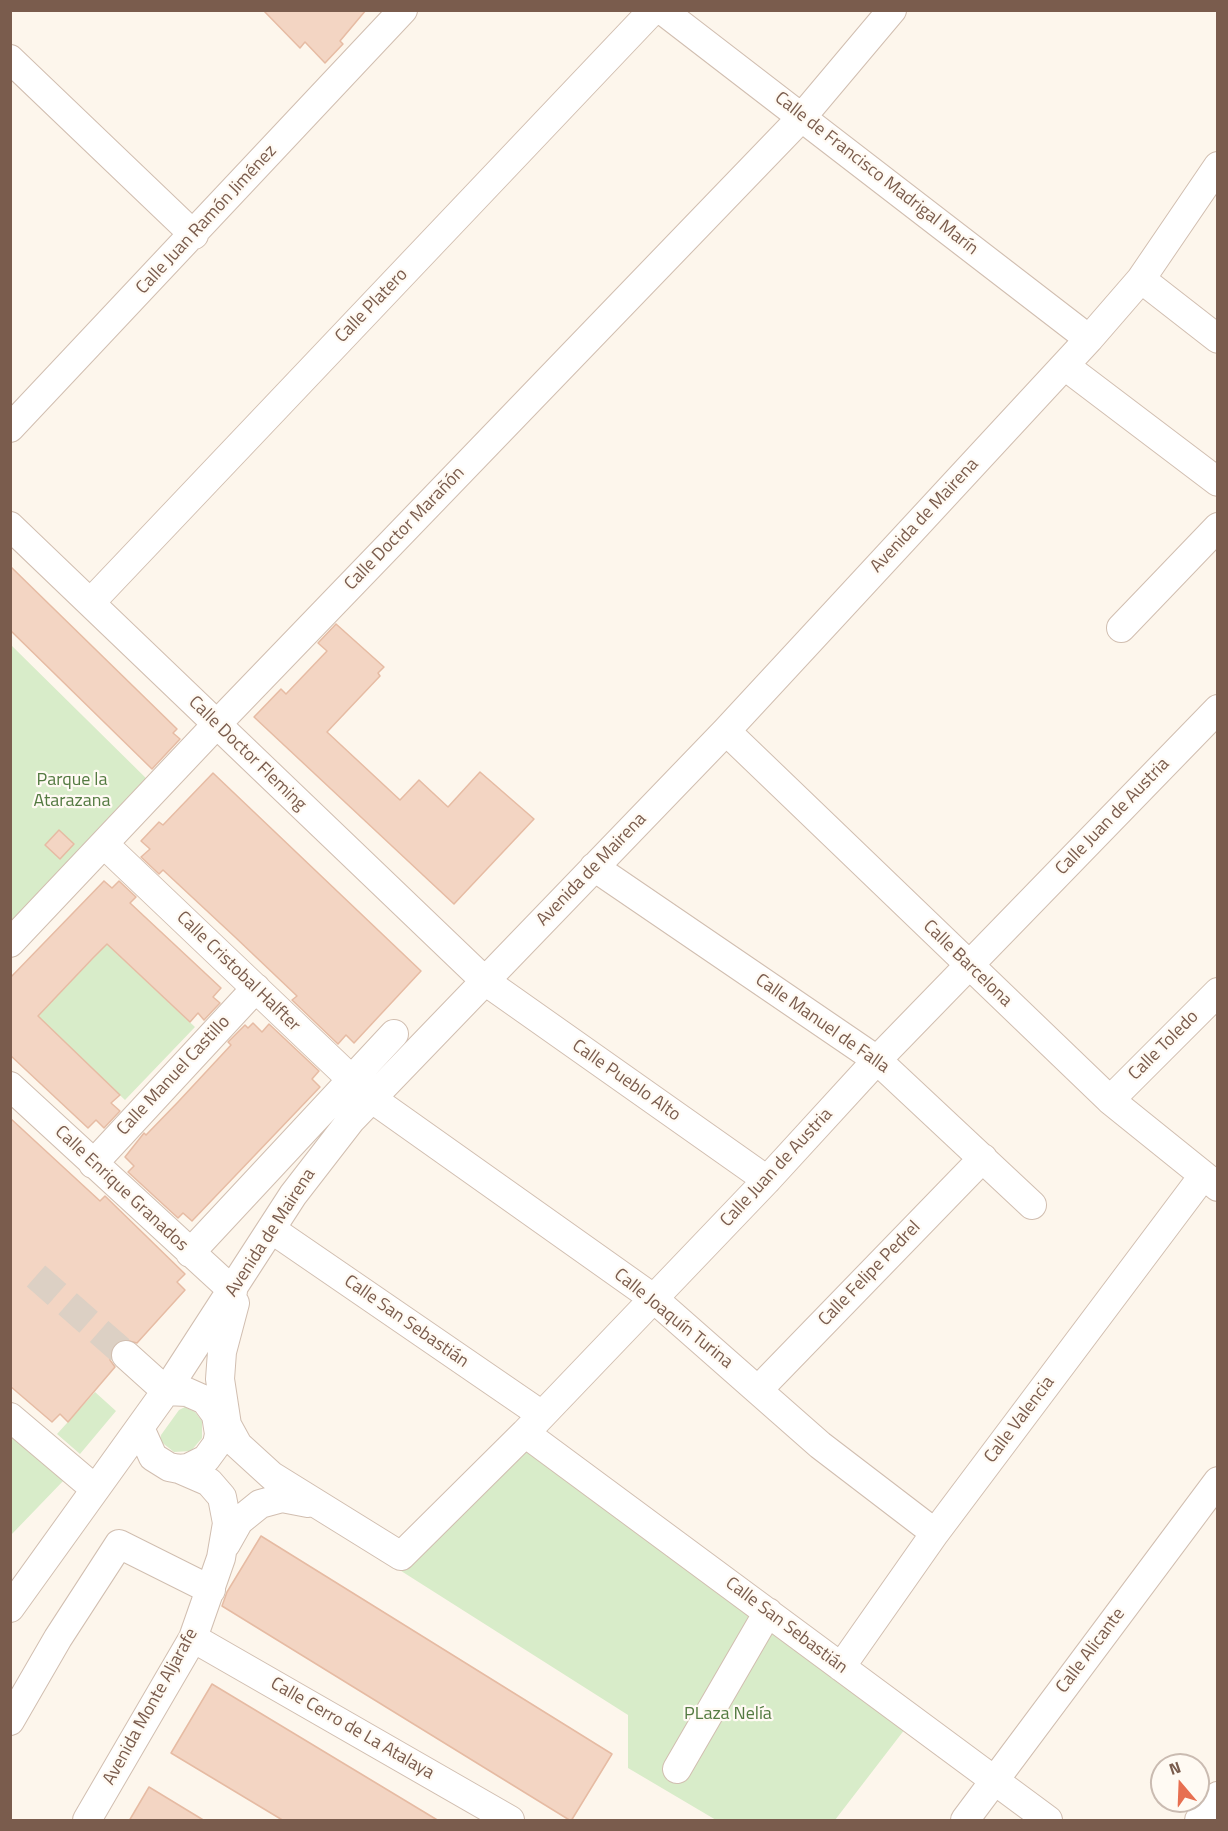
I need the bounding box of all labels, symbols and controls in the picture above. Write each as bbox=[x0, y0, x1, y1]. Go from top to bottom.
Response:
street label: Calle de Francisco Madrigal Marín bbox=[770, 88, 982, 260]
street label: Calle Juan Ramón Jiménez bbox=[132, 141, 282, 299]
street label: Calle Platero bbox=[331, 264, 413, 348]
street label: Avenida de Mairena bbox=[866, 454, 984, 578]
street label: Calle Doctor Marañón bbox=[340, 463, 470, 595]
street label: Calle Doctor Fleming bbox=[183, 692, 311, 816]
street label: Calle Juan de Austria bbox=[1052, 754, 1174, 880]
park label: Parque la Atarazana bbox=[34, 770, 110, 812]
street label: Avenida de Mairena bbox=[533, 809, 651, 931]
street label: Calle Cristobal Halfter bbox=[172, 907, 304, 1037]
street label: Calle Barcelona bbox=[918, 916, 1016, 1012]
street label: Calle Manuel de Falla bbox=[751, 970, 893, 1078]
street label: Calle Toledo bbox=[1125, 1007, 1203, 1085]
street label: Calle Manuel Castillo bbox=[113, 1012, 235, 1140]
street label: Calle Pueblo Alto bbox=[568, 1036, 684, 1126]
street label: Calle Juan de Austria bbox=[716, 1104, 838, 1232]
street label: Calle Enrique Granados bbox=[50, 1122, 192, 1256]
street label: Avenida de Mairena bbox=[221, 1165, 321, 1301]
street label: Calle Felipe Pedrel bbox=[814, 1217, 926, 1331]
street label: Calle Joaquín Turina bbox=[609, 1264, 737, 1374]
street label: Calle San Sebastián bbox=[340, 1271, 472, 1373]
street label: Calle Valencia bbox=[980, 1372, 1060, 1468]
street label: Calle San Sebastián bbox=[721, 1573, 851, 1679]
street label: Calle Alicante bbox=[1052, 1604, 1130, 1698]
street label: Avenida Monte Aljarafe bbox=[99, 1625, 203, 1789]
street label: Calle Cerro de La Atalaya bbox=[266, 1673, 438, 1785]
park label: PLaza Nelía bbox=[684, 1704, 772, 1726]
north arrow bbox=[1150, 1753, 1210, 1813]
text: N bbox=[1166, 1755, 1184, 1781]

